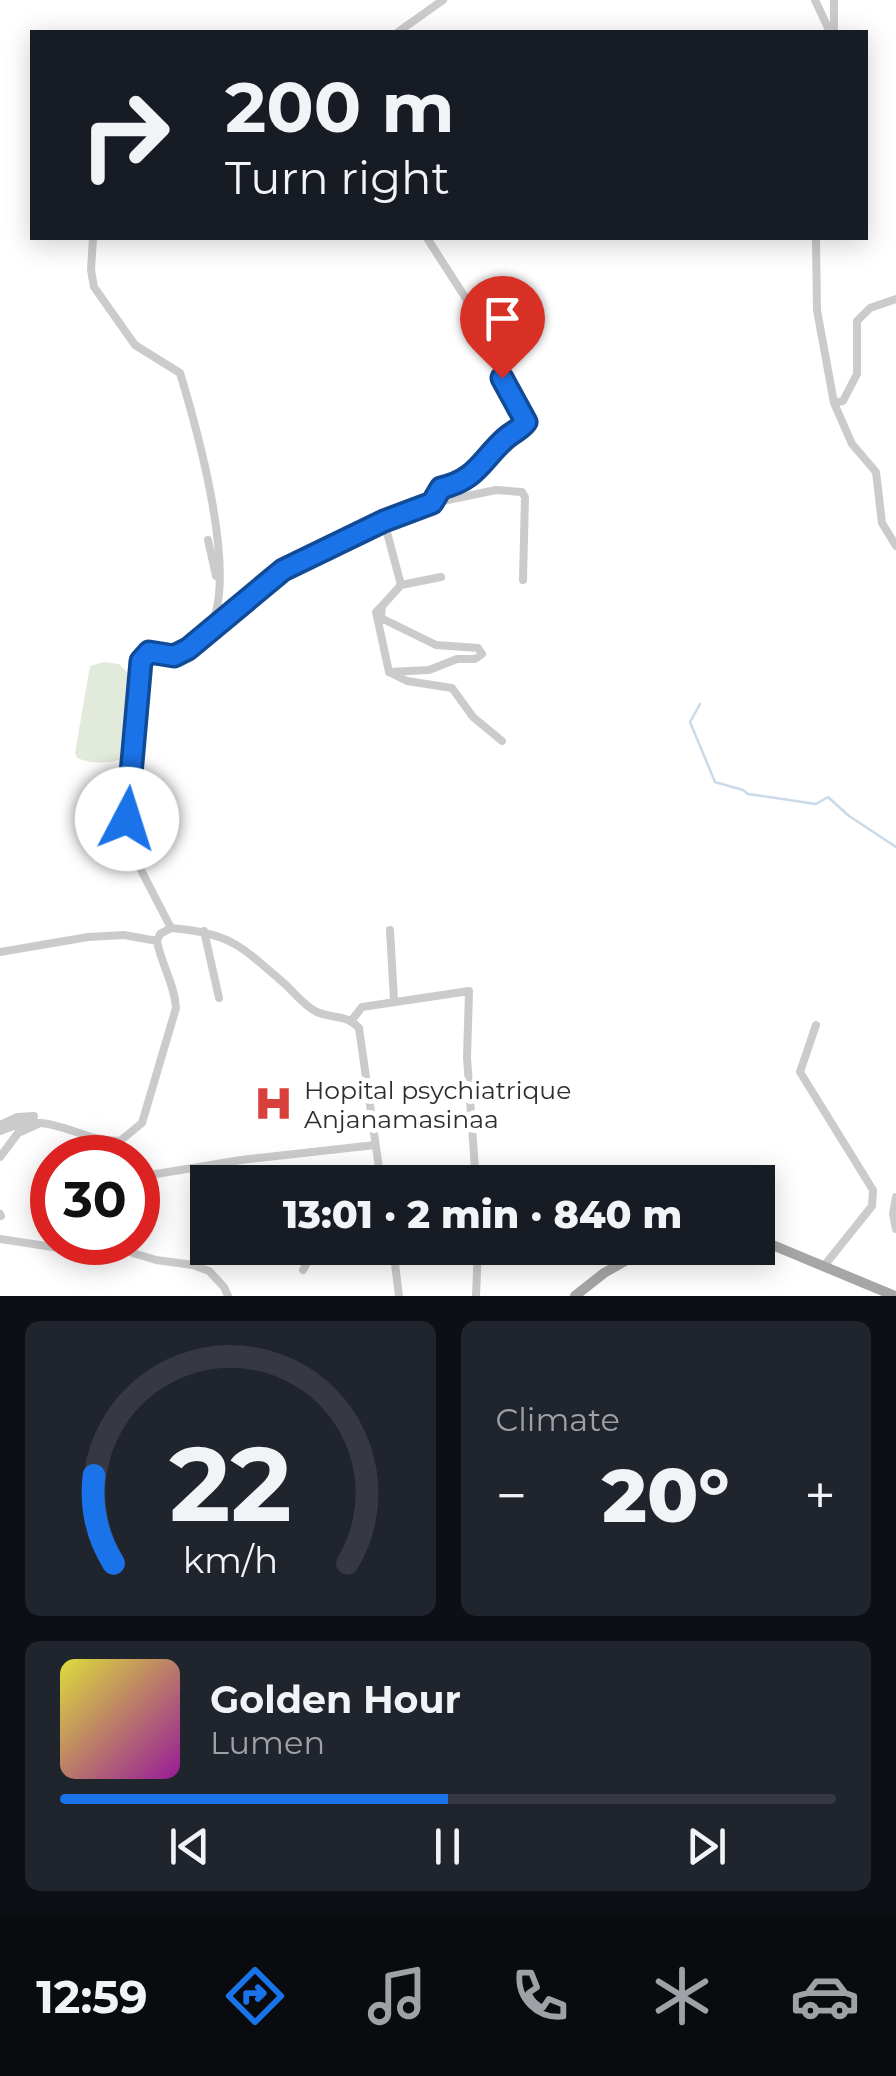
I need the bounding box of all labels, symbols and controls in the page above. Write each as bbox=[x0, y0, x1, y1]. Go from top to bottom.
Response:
text: 200 m bbox=[225, 64, 455, 150]
icon: right bbox=[60, 70, 190, 200]
text: Turn right bbox=[225, 150, 450, 205]
pin bbox=[460, 276, 545, 379]
icon: arrive bbox=[475, 291, 530, 346]
position arrow bbox=[75, 767, 179, 871]
place label: Hopital psychiatrique Anjanamasinaa bbox=[304, 1075, 571, 1134]
hospital icon: Hopital psychiatrique Anjanamasinaa bbox=[253, 1083, 295, 1125]
speed limit sign: 30 bbox=[30, 1135, 160, 1265]
text: 13:01 · 2 min · 840 m bbox=[283, 1191, 682, 1238]
text: Climate bbox=[496, 1400, 620, 1439]
text: 22 bbox=[169, 1420, 292, 1547]
text: 20° bbox=[602, 1449, 730, 1541]
text: − bbox=[496, 1462, 527, 1529]
text: + bbox=[804, 1462, 836, 1529]
text: km/h bbox=[183, 1538, 278, 1582]
text: Golden Hour bbox=[210, 1676, 461, 1723]
text: Lumen bbox=[210, 1723, 325, 1762]
icon: previous bbox=[162, 1819, 217, 1874]
icon: pause bbox=[420, 1819, 475, 1874]
icon: next bbox=[679, 1819, 734, 1874]
icon: directions bbox=[220, 1961, 290, 2031]
icon: music bbox=[362, 1961, 432, 2031]
icon: phone bbox=[505, 1961, 575, 2031]
icon: climate bbox=[647, 1961, 717, 2031]
icon: car bbox=[790, 1961, 860, 2031]
text: 12:59 bbox=[36, 1969, 148, 2024]

